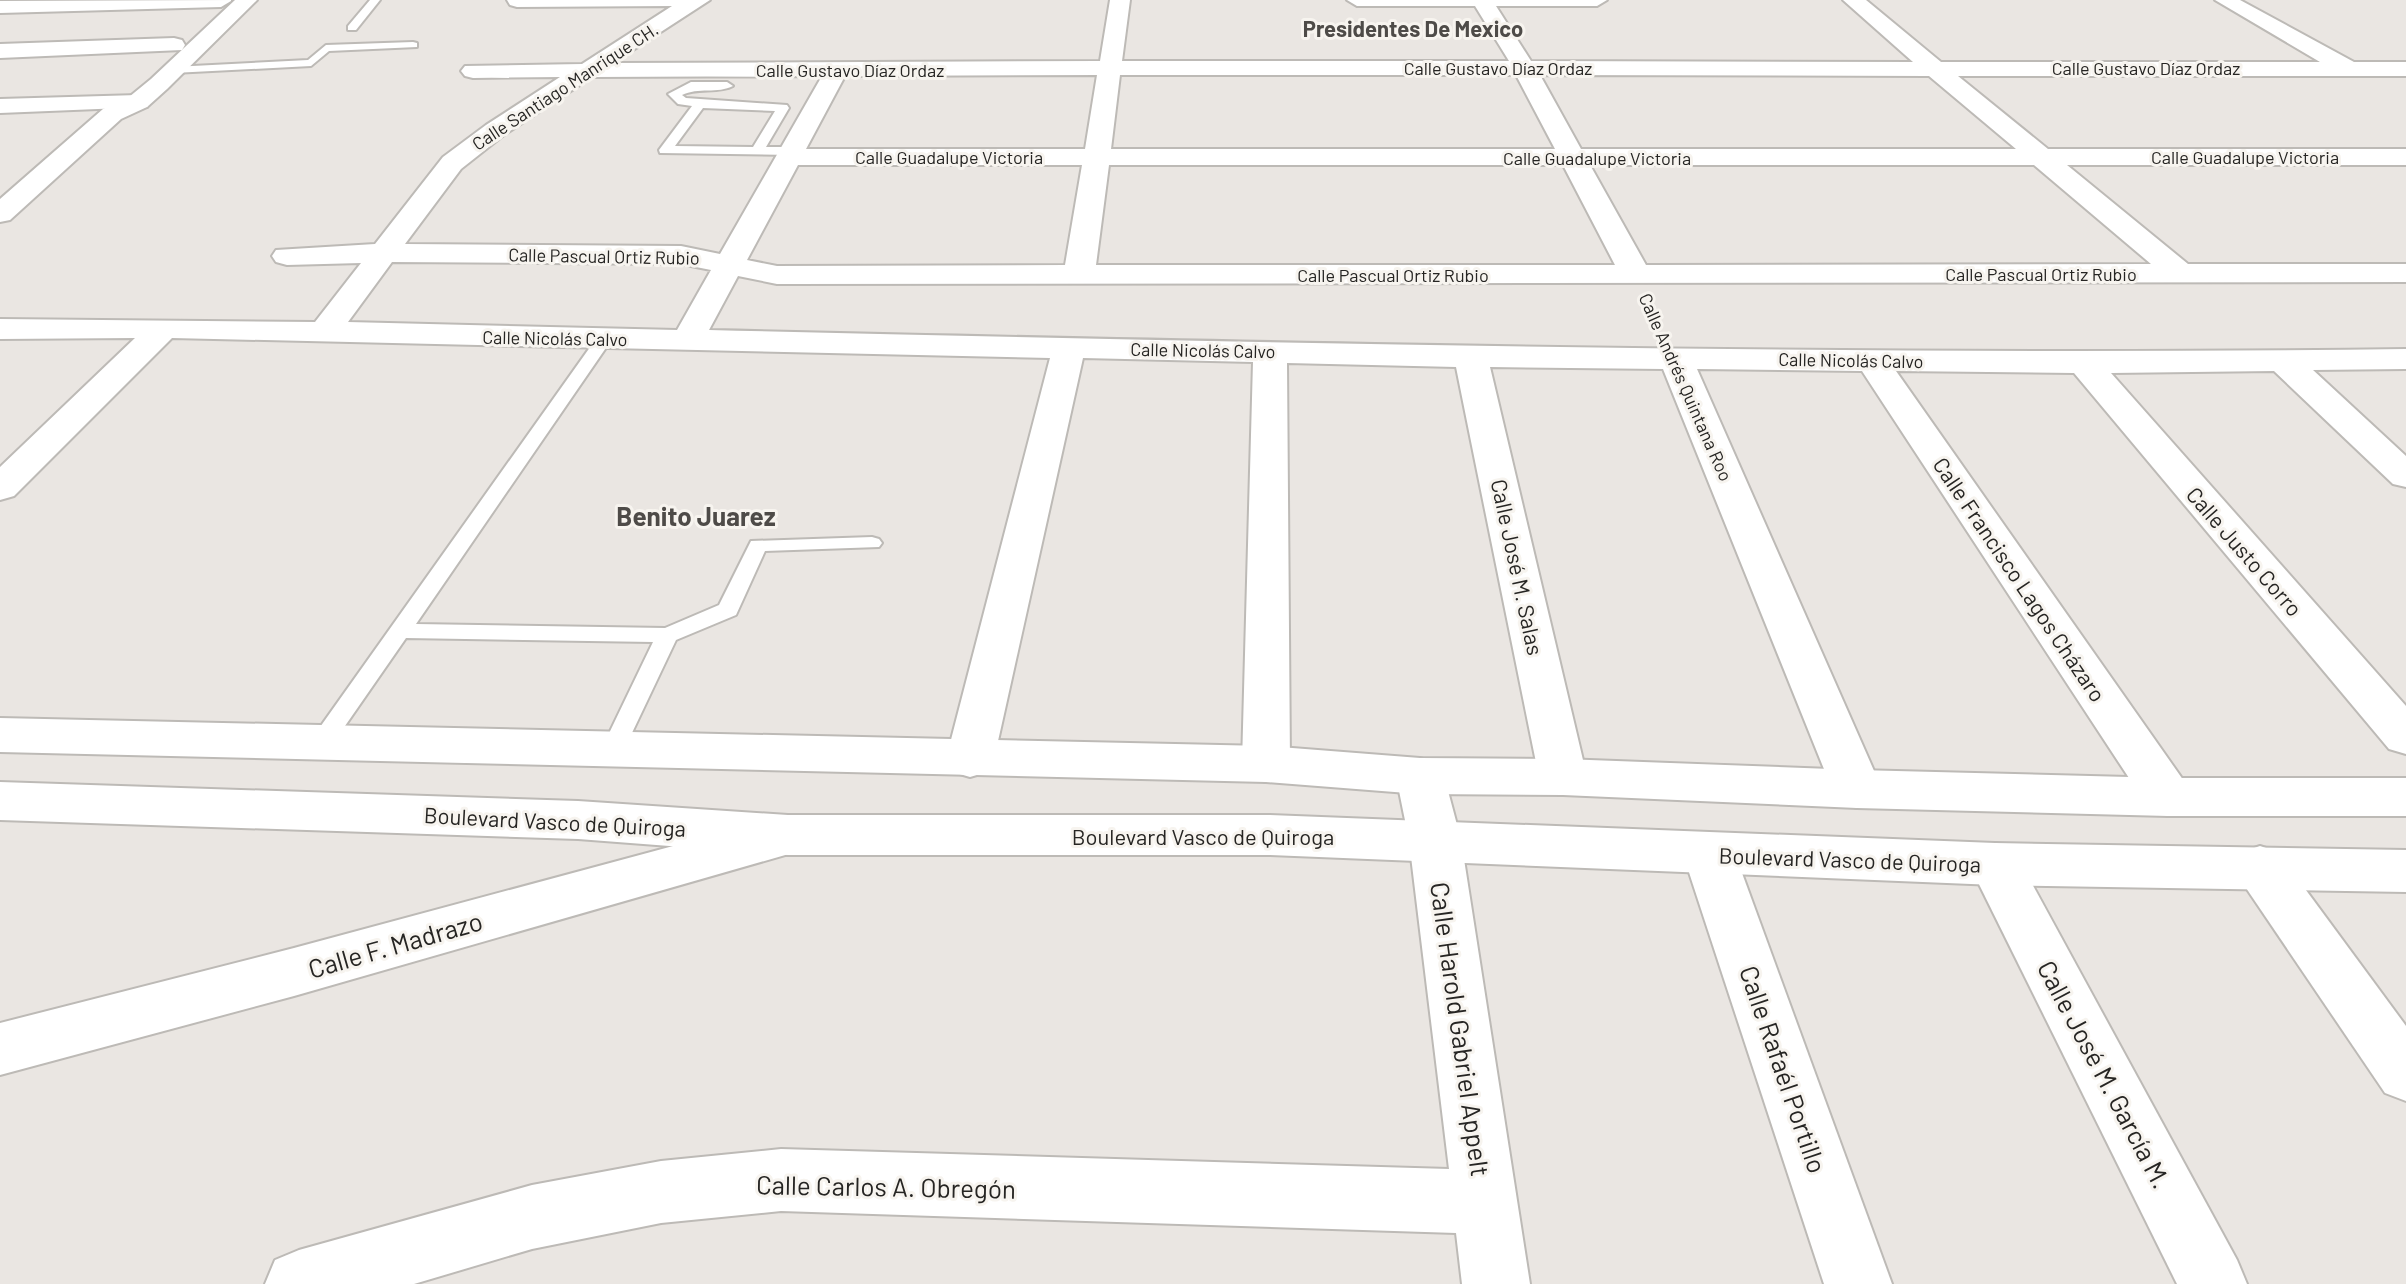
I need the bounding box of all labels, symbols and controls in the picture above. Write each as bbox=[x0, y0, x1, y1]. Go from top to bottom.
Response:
district label: Presidentes De Mexico bbox=[1303, 15, 1523, 41]
street label: Calle Santiago Manrique CH. bbox=[468, 18, 662, 154]
street label: Calle Gustavo Díaz Ordaz bbox=[1404, 57, 1592, 79]
street label: Calle Gustavo Díaz Ordaz bbox=[2052, 57, 2240, 79]
street label: Calle Gustavo Díaz Ordaz bbox=[756, 59, 944, 81]
street label: Calle Guadalupe Victoria bbox=[855, 146, 1043, 168]
street label: Calle Guadalupe Victoria bbox=[2151, 146, 2339, 168]
street label: Calle Guadalupe Victoria bbox=[1503, 147, 1691, 169]
street label: Calle Pascual Ortiz Rubio bbox=[508, 243, 700, 269]
street label: Calle Pascual Ortiz Rubio bbox=[1945, 263, 2137, 285]
street label: Calle Pascual Ortiz Rubio bbox=[1297, 264, 1489, 286]
street label: Calle Andrés Quintana Roo bbox=[1635, 290, 1737, 484]
street label: Calle Nicolás Calvo bbox=[482, 326, 628, 350]
street label: Calle Nicolás Calvo bbox=[1130, 338, 1276, 362]
street label: Calle Nicolás Calvo bbox=[1778, 348, 1924, 372]
street label: Calle Francisco Lagos Cházaro bbox=[1928, 452, 2112, 706]
street label: Calle José M. Salas bbox=[1487, 477, 1549, 657]
street label: Calle Justo Corro bbox=[2182, 481, 2308, 621]
district label: Benito Juarez bbox=[616, 500, 776, 531]
street label: Boulevard Vasco de Quiroga bbox=[423, 801, 687, 841]
street label: Boulevard Vasco de Quiroga bbox=[1072, 823, 1334, 849]
street label: Boulevard Vasco de Quiroga bbox=[1718, 841, 1982, 877]
street label: Calle Harold Gabriel Appelt bbox=[1425, 880, 1497, 1178]
street label: Calle F. Madrazo bbox=[304, 904, 486, 984]
street label: Calle José M. García M. bbox=[2032, 955, 2178, 1193]
street label: Calle Rafaél Portillo bbox=[1734, 961, 1834, 1177]
street label: Calle Carlos A. Obregón bbox=[756, 1168, 1016, 1204]

